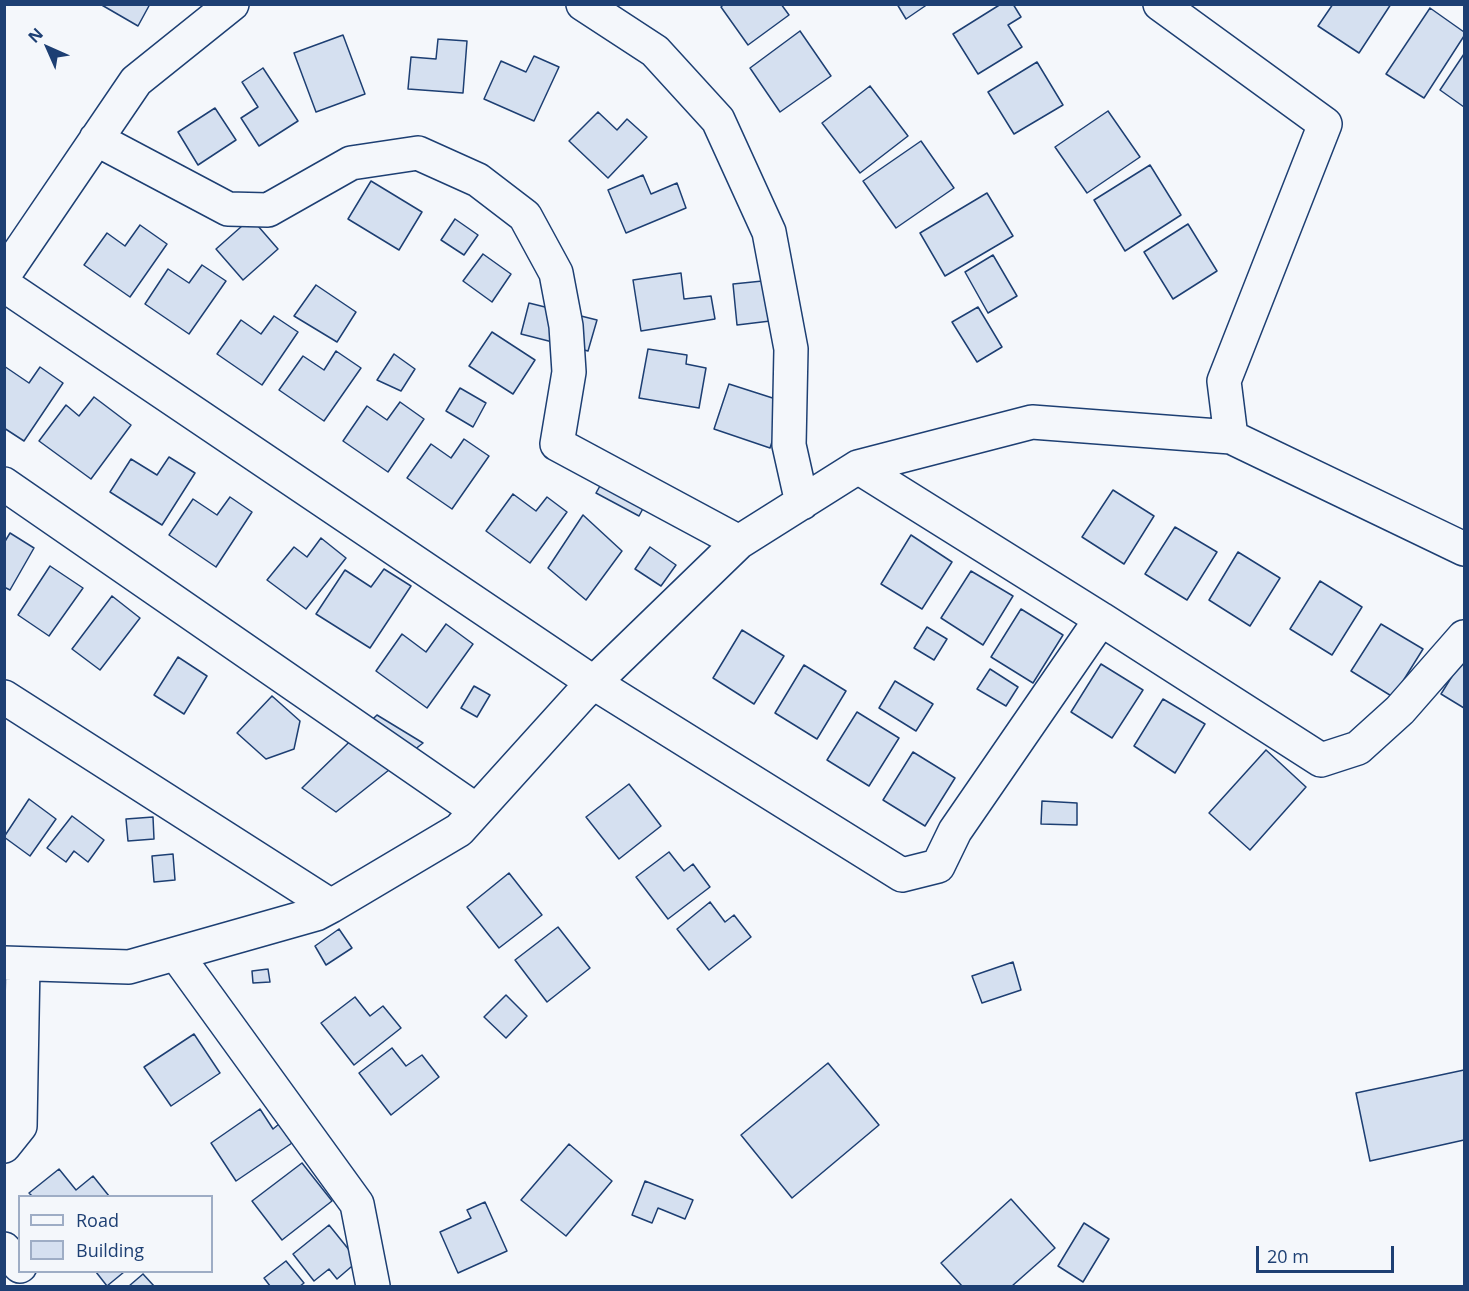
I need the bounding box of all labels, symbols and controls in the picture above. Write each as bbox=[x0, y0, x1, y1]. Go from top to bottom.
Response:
north arrow bbox=[18, 18, 78, 78]
text: N bbox=[23, 23, 48, 48]
legend bbox=[18, 1195, 213, 1273]
text: Road bbox=[76, 1208, 119, 1232]
scale bar bbox=[1259, 1234, 1397, 1272]
text: Building bbox=[76, 1238, 144, 1262]
text: 20 m bbox=[1267, 1244, 1309, 1268]

